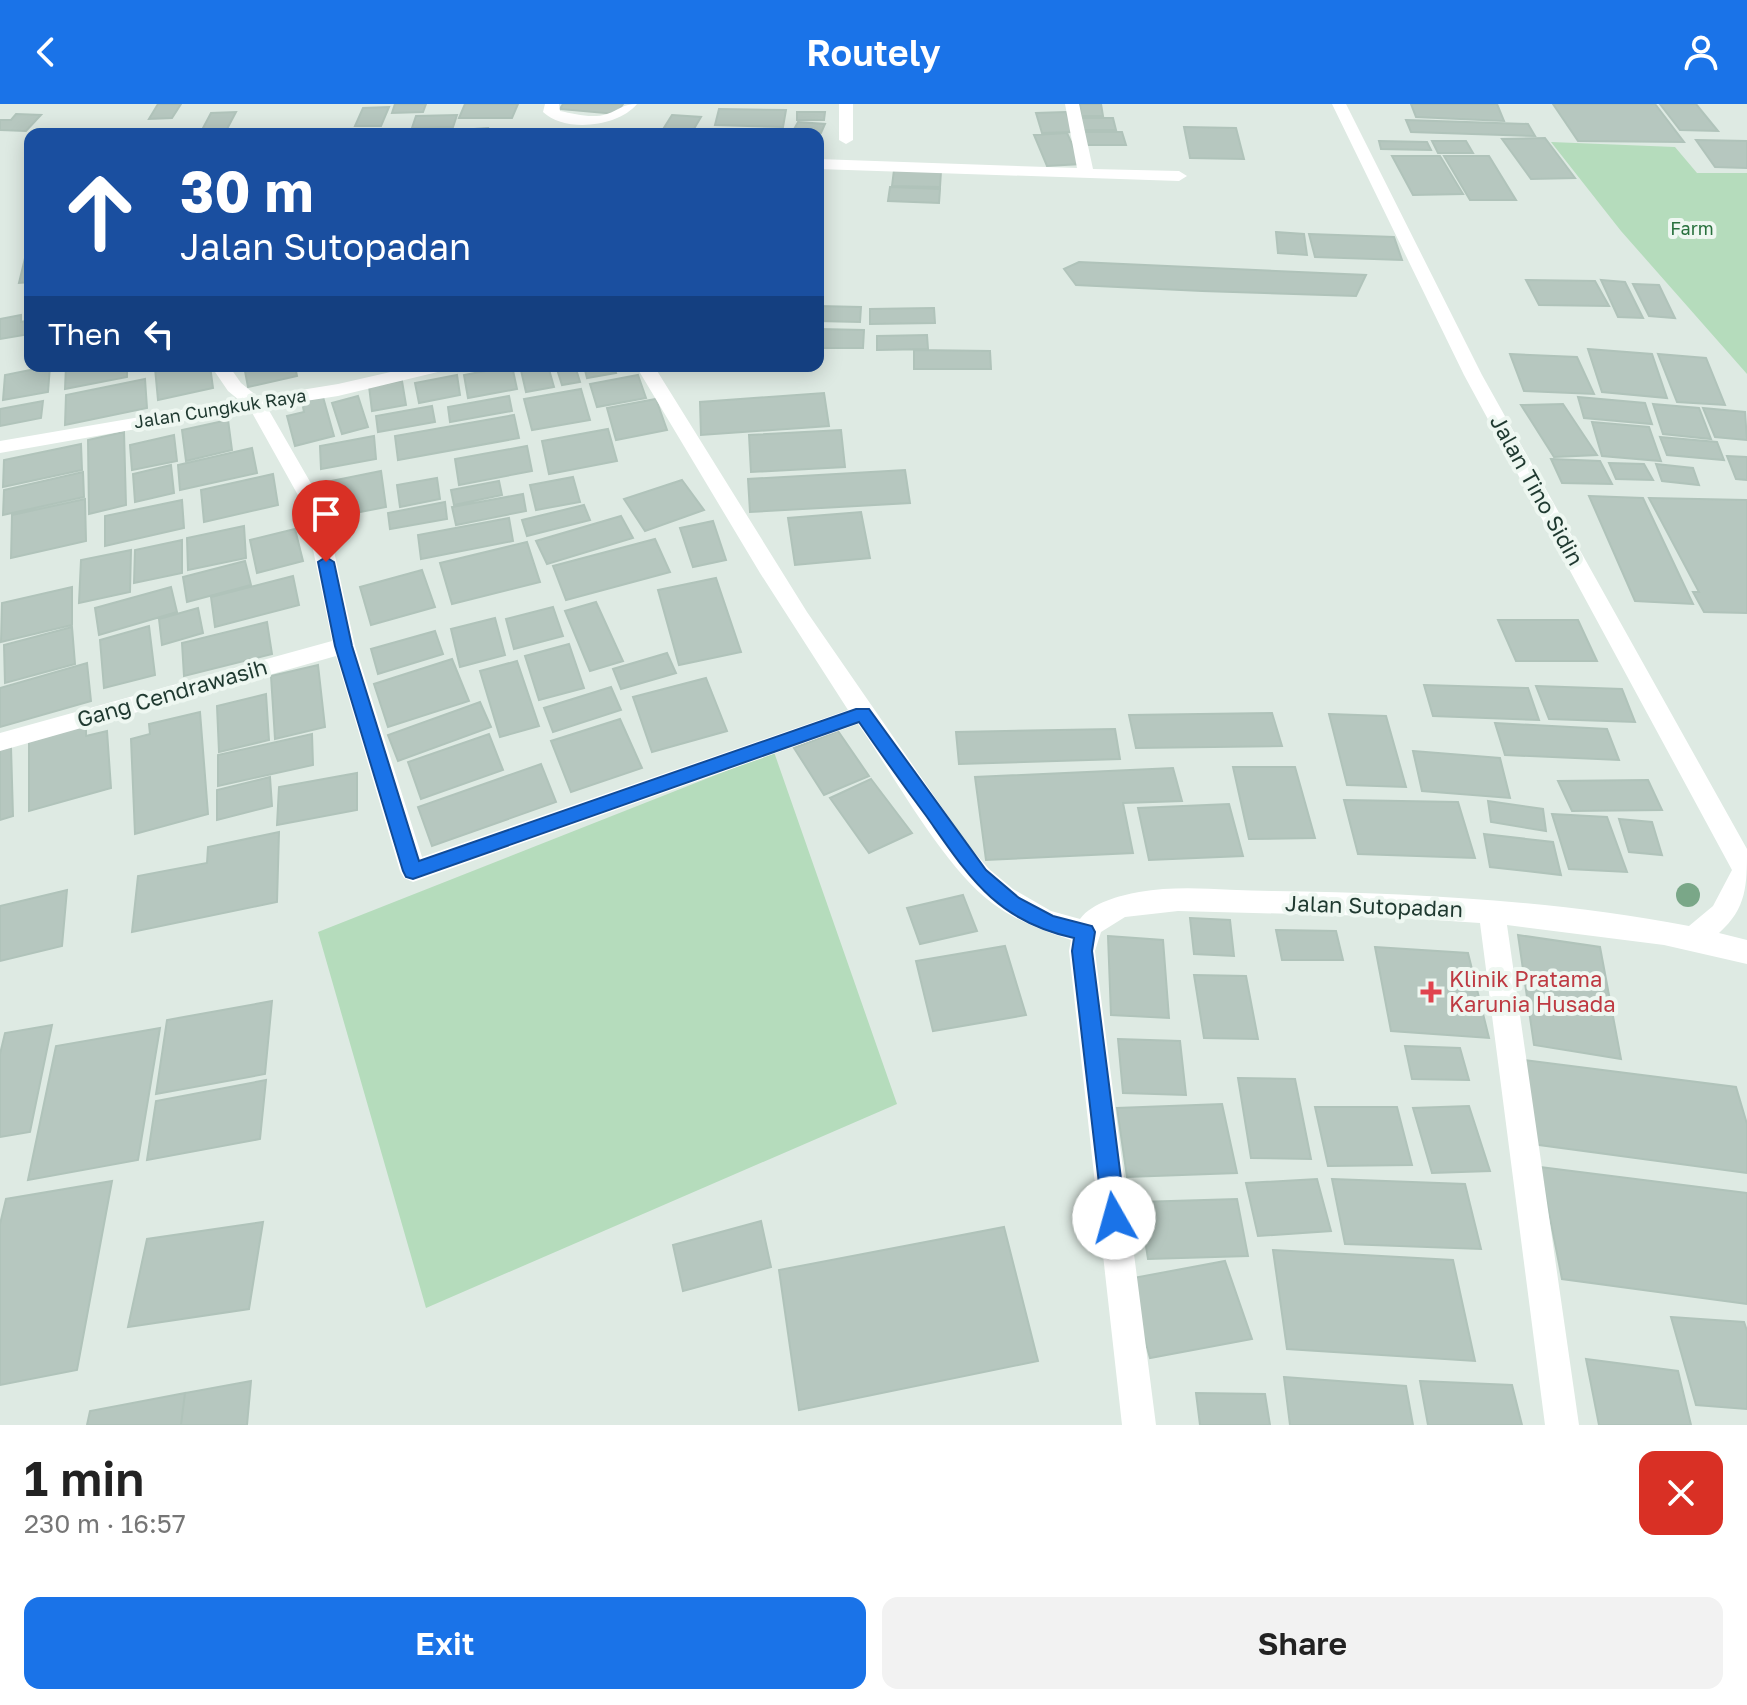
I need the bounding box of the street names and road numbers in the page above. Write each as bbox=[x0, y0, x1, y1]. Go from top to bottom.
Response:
street label: Jalan Cungkuk Raya bbox=[132, 384, 308, 433]
street label: Jalan Tino Sidin bbox=[1485, 410, 1590, 570]
street label: Gang Cendrawasih bbox=[74, 652, 270, 733]
street label: Jalan Sutopadan bbox=[1285, 889, 1463, 922]

